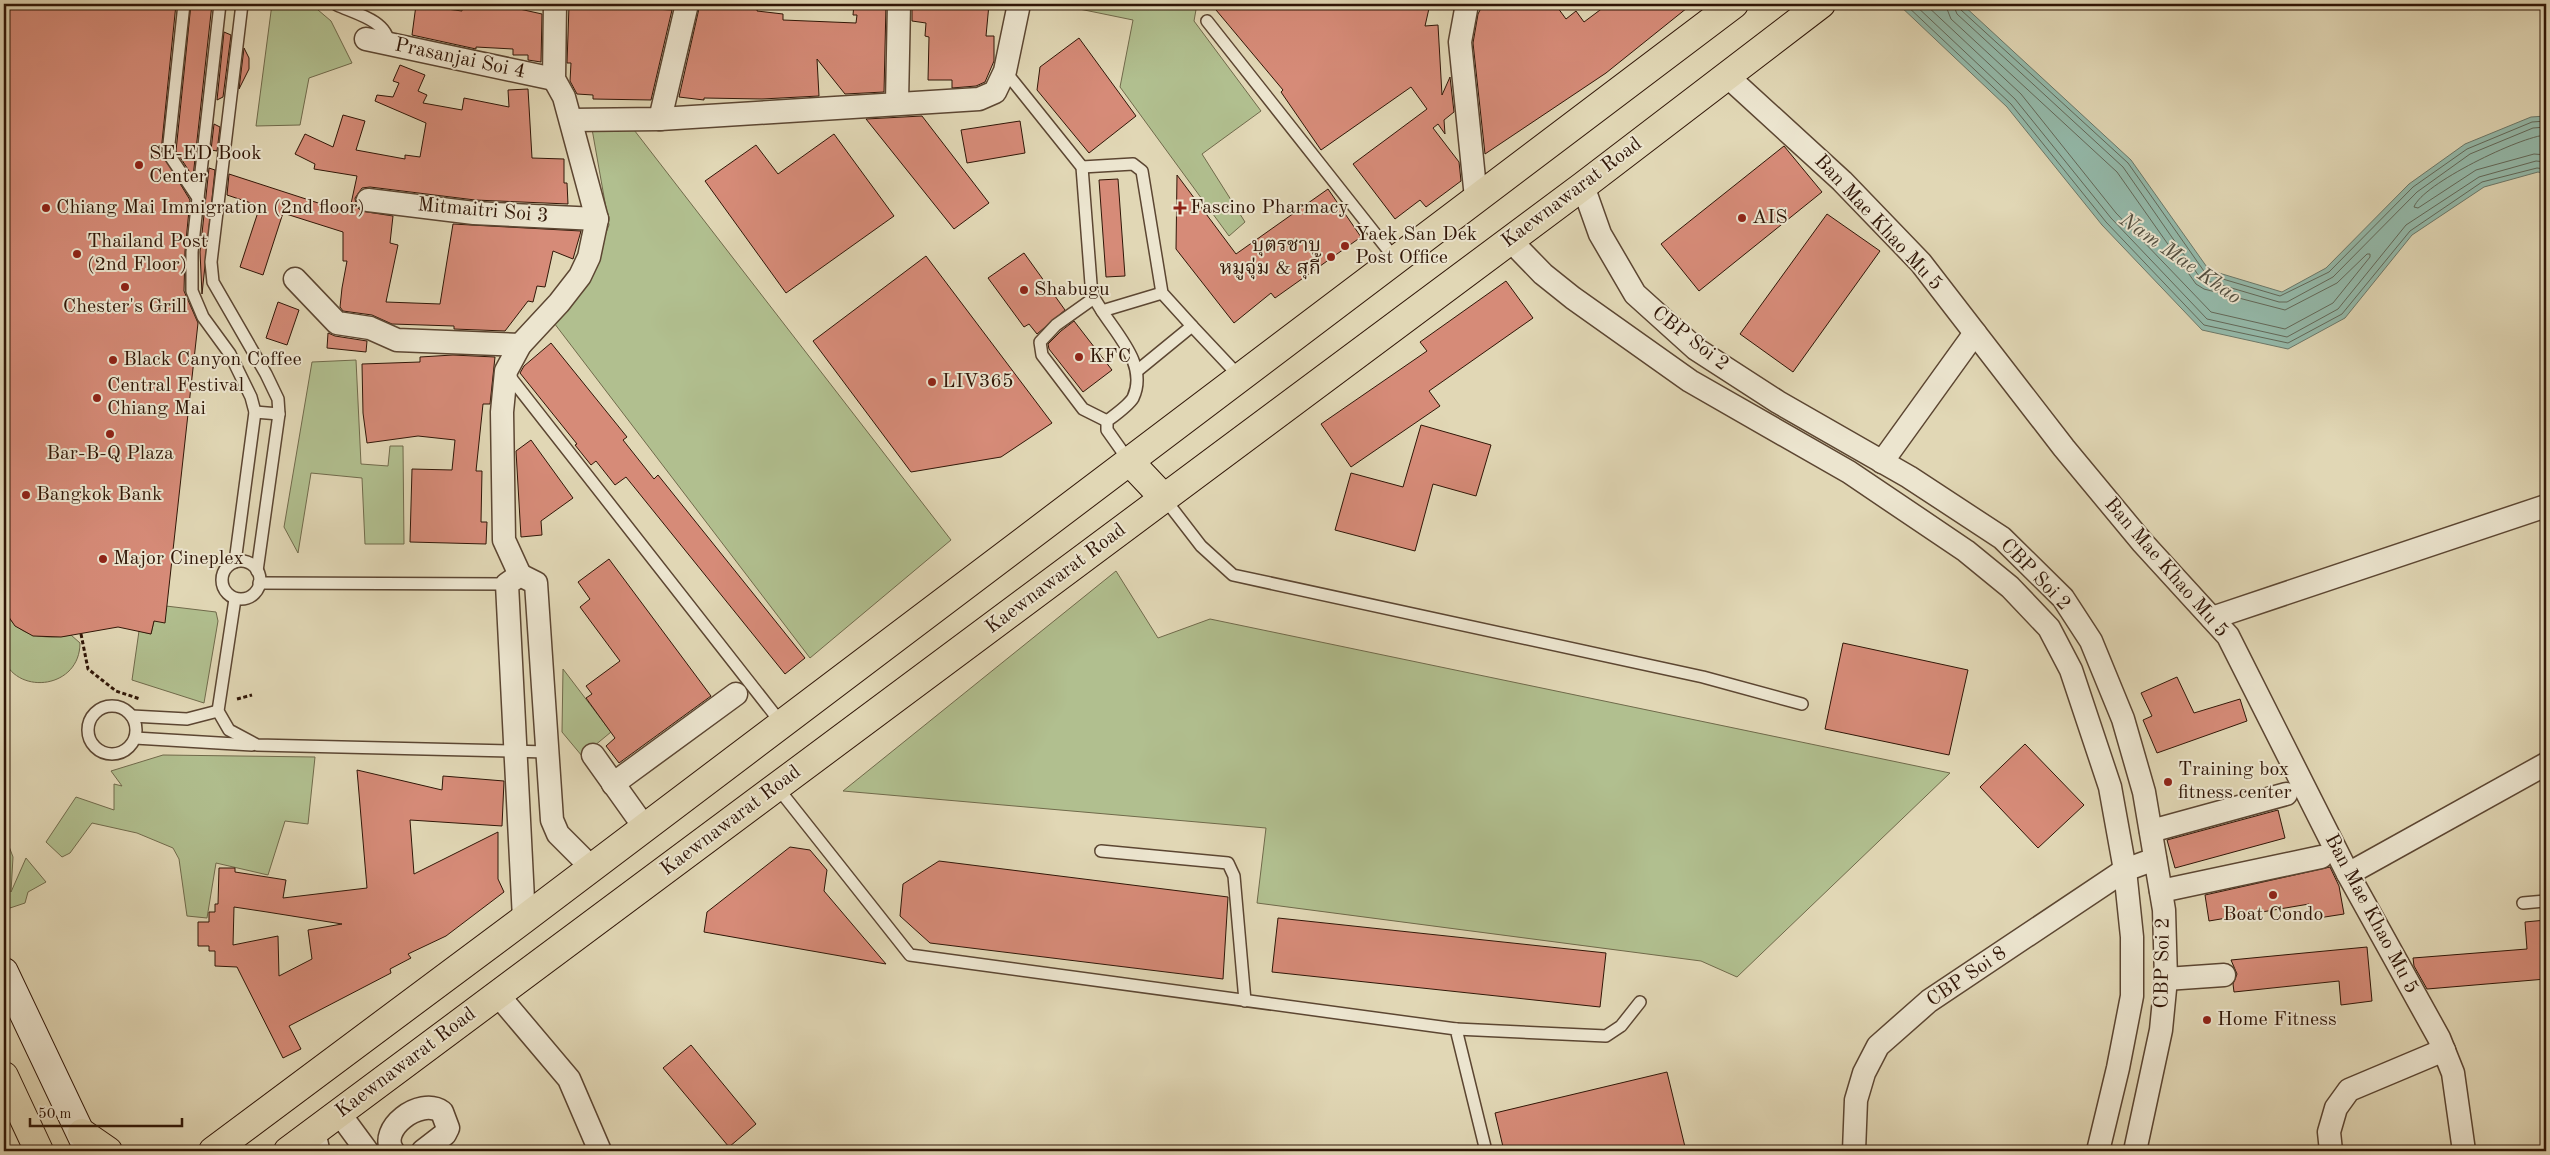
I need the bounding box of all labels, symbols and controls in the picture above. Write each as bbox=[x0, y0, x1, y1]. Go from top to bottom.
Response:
street label: Prasanjai Soi 4 bbox=[393, 35, 527, 83]
street label: Kaewnawarat Road bbox=[1498, 134, 1646, 252]
place label: SE-ED Book Center bbox=[149, 144, 262, 187]
street label: Ban Mae Khao Mu 5 bbox=[1810, 151, 1946, 295]
marker: SE-ED Book Center bbox=[133, 159, 145, 171]
street label: Mitmaitri Soi 3 bbox=[417, 195, 549, 227]
place label: Chiang Mai Immigration (2nd floor) bbox=[56, 198, 365, 218]
place label: Fascino Pharmacy bbox=[1190, 198, 1349, 218]
marker: Chiang Mai Immigration (2nd floor) bbox=[40, 202, 52, 214]
marker: Fascino Pharmacy bbox=[1174, 202, 1186, 214]
place label: AIS bbox=[1752, 208, 1788, 228]
water label: Nam Mae Khao bbox=[2115, 209, 2244, 309]
marker: AIS bbox=[1736, 212, 1748, 224]
place label: Yaek San Dek Post Office bbox=[1355, 225, 1477, 268]
place label: Thailand Post (2nd Floor) bbox=[87, 232, 208, 275]
place label: บุตรชาบู หมูจุ่ม & สุกี้ bbox=[1219, 236, 1322, 280]
marker: Yaek San Dek Post Office bbox=[1339, 240, 1351, 252]
marker: Thailand Post (2nd Floor) bbox=[71, 248, 83, 260]
marker: บุตรชาบู หมูจุ่ม & สุกี้ bbox=[1325, 251, 1337, 263]
place label: Shabugu bbox=[1034, 280, 1110, 300]
marker: Chester's Grill bbox=[119, 281, 131, 293]
marker: Shabugu bbox=[1018, 284, 1030, 296]
place label: Chester's Grill bbox=[63, 297, 187, 317]
street label: CBP Soi 2 bbox=[1648, 303, 1732, 375]
place label: KFC bbox=[1089, 347, 1131, 367]
place label: Black Canyon Coffee bbox=[123, 350, 302, 370]
marker: KFC bbox=[1073, 351, 1085, 363]
marker: Black Canyon Coffee bbox=[107, 354, 119, 366]
place label: LIV365 bbox=[942, 372, 1014, 392]
place label: Central Festival Chiang Mai bbox=[107, 376, 244, 419]
marker: LIV365 bbox=[926, 376, 938, 388]
marker: Central Festival Chiang Mai bbox=[91, 392, 103, 404]
marker: Bar-B-Q Plaza bbox=[104, 428, 116, 440]
place label: Bar-B-Q Plaza bbox=[46, 444, 174, 464]
place label: Bangkok Bank bbox=[36, 485, 162, 505]
marker: Bangkok Bank bbox=[20, 489, 32, 501]
street label: Ban Mae Khao Mu 5 bbox=[2100, 494, 2232, 642]
street label: Kaewnawarat Road bbox=[982, 520, 1130, 638]
street label: CBP Soi 2 bbox=[1996, 535, 2074, 615]
place label: Major Cineplex bbox=[113, 549, 244, 569]
marker: Major Cineplex bbox=[97, 553, 109, 565]
place label: Training box fitness center bbox=[2178, 760, 2292, 803]
street label: Kaewnawarat Road bbox=[657, 762, 805, 880]
marker: Training box fitness center bbox=[2162, 776, 2174, 788]
street label: Ban Mae Khao Mu 5 bbox=[2320, 831, 2422, 997]
marker: Boat Condo bbox=[2267, 889, 2279, 901]
place label: Boat Condo bbox=[2223, 905, 2323, 925]
street label: CBP Soi 2 bbox=[2152, 917, 2174, 1009]
street label: CBP Soi 8 bbox=[1924, 943, 2010, 1011]
street label: Kaewnawarat Road bbox=[332, 1004, 480, 1122]
place label: Home Fitness bbox=[2217, 1010, 2337, 1030]
marker: Home Fitness bbox=[2201, 1014, 2213, 1026]
scale bar bbox=[30, 1095, 182, 1127]
text: 50 m bbox=[38, 1107, 72, 1122]

